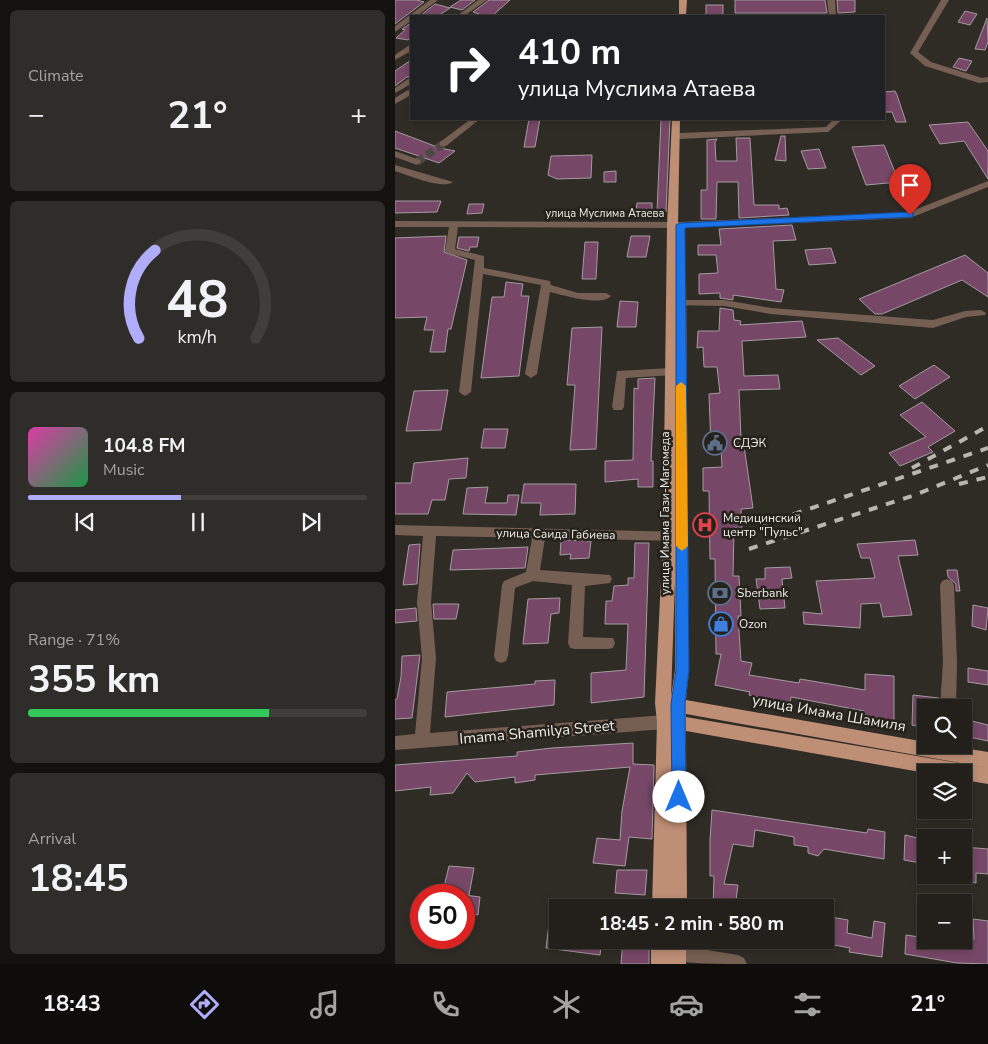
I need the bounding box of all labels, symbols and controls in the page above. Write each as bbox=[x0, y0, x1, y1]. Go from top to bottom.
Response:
text: 410 m bbox=[518, 29, 621, 76]
icon: right bbox=[435, 35, 500, 100]
text: Climate bbox=[28, 65, 83, 87]
text: улица Муслима Атаева bbox=[518, 74, 756, 104]
text: 21° bbox=[167, 90, 228, 141]
text: − bbox=[28, 96, 45, 134]
text: + bbox=[350, 96, 367, 134]
pin bbox=[889, 164, 931, 215]
icon: arrive bbox=[896, 171, 924, 199]
street label: улица Муслима Атаева bbox=[546, 206, 665, 221]
text: 48 bbox=[166, 264, 229, 335]
text: km/h bbox=[178, 325, 217, 349]
public building icon: СДЭК bbox=[702, 430, 728, 456]
street label: улица Имама Гази-Магомеда bbox=[657, 431, 673, 595]
text: 104.8 FM bbox=[103, 433, 186, 459]
place label: СДЭК bbox=[733, 435, 766, 451]
text: Music bbox=[103, 459, 144, 481]
icon: previous bbox=[71, 508, 99, 536]
icon: pause bbox=[184, 508, 212, 536]
icon: next bbox=[297, 508, 325, 536]
place label: Медицинский центр "Пульс" bbox=[723, 510, 803, 540]
hospital icon: Медицинский центр "Пульс" bbox=[692, 512, 718, 538]
street label: улица Саида Габиева bbox=[496, 525, 616, 543]
bank icon: Sberbank bbox=[707, 580, 733, 606]
place label: Sberbank bbox=[737, 585, 789, 601]
shop icon: Ozon bbox=[708, 611, 734, 637]
place label: Ozon bbox=[739, 616, 767, 632]
text: Range · 71% bbox=[28, 629, 120, 651]
text: 355 km bbox=[28, 654, 160, 705]
street label: улица Имама Шамиля bbox=[751, 690, 907, 736]
map controls bbox=[917, 699, 972, 949]
button: search bbox=[917, 699, 972, 754]
street label: Imama Shamilya Street bbox=[458, 715, 616, 749]
button: layers bbox=[917, 764, 972, 819]
position arrow bbox=[652, 770, 704, 822]
text: Arrival bbox=[28, 828, 76, 850]
button: + bbox=[917, 829, 972, 884]
text: 18:45 bbox=[28, 853, 129, 904]
speed limit sign: 50 bbox=[410, 884, 475, 949]
button: − bbox=[917, 894, 972, 949]
text: 18:45 · 2 min · 580 m bbox=[599, 911, 784, 937]
icon: directions bbox=[187, 987, 222, 1022]
icon: music bbox=[307, 987, 342, 1022]
icon: phone bbox=[428, 987, 463, 1022]
icon: climate bbox=[549, 987, 584, 1022]
icon: car bbox=[669, 987, 704, 1022]
icon: filters bbox=[790, 987, 825, 1022]
text: 18:43 bbox=[43, 989, 101, 1019]
text: 21° bbox=[910, 989, 945, 1019]

